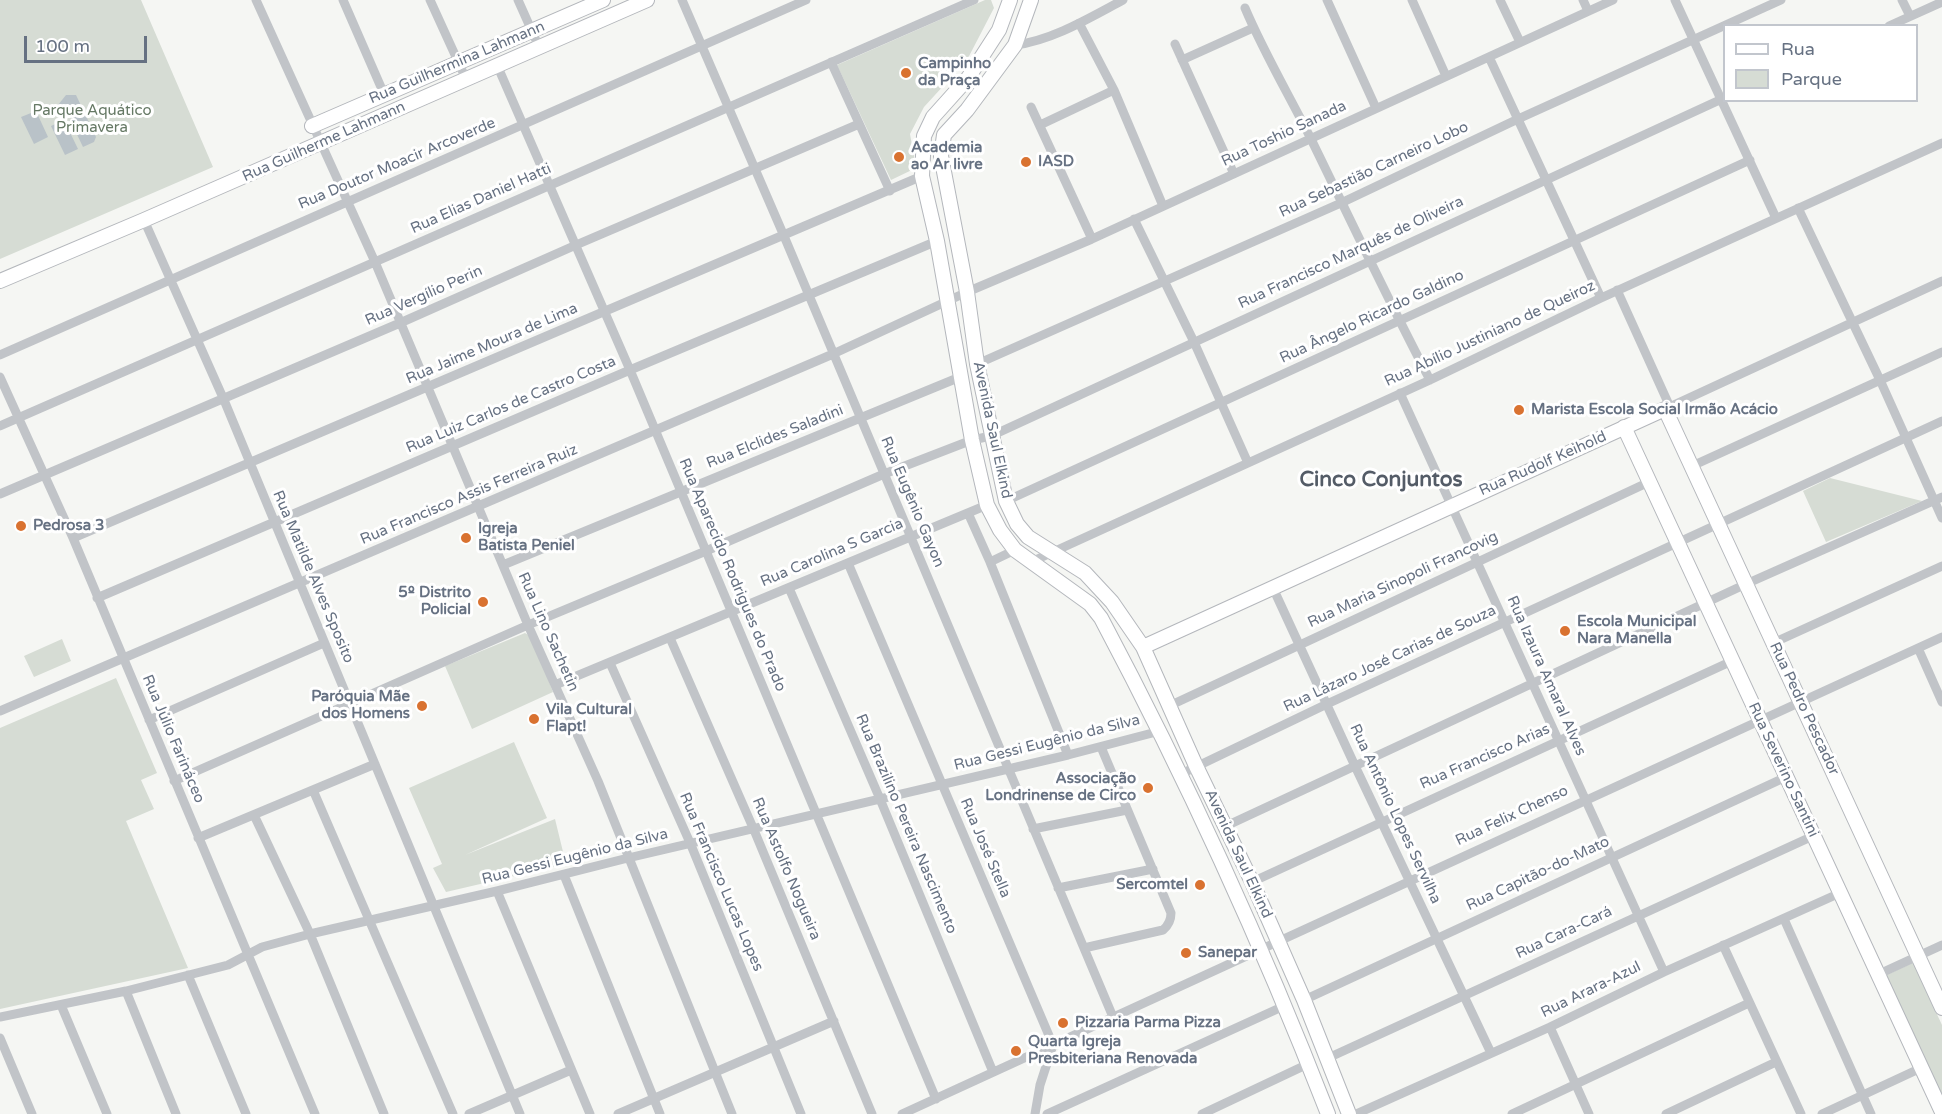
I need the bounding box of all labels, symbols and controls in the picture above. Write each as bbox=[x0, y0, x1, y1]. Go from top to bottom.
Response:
street label: Rua Guilhermina Lahmann bbox=[366, 18, 548, 108]
scale bar bbox=[27, 24, 150, 62]
legend bbox=[1723, 24, 1918, 102]
text: 100 m bbox=[35, 35, 90, 57]
text: Rua bbox=[1781, 38, 1815, 60]
place label: Campinho da Praça bbox=[918, 55, 991, 90]
marker: Campinho da Praça bbox=[899, 66, 913, 80]
text: Parque bbox=[1781, 68, 1842, 90]
street label: Rua Toshio Sanada bbox=[1219, 97, 1349, 171]
street label: Rua Guilherme Lahmann bbox=[240, 98, 408, 186]
park label: Parque Aquático Primavera bbox=[32, 102, 152, 137]
street label: Rua Doutor Moacir Arcoverde bbox=[296, 114, 498, 214]
street label: Rua Sebastião Carneiro Lobo bbox=[1277, 118, 1471, 222]
place label: Academia ao Ar livre bbox=[911, 139, 983, 174]
marker: Academia ao Ar livre bbox=[892, 150, 906, 164]
place label: IASD bbox=[1038, 153, 1074, 171]
marker: IASD bbox=[1019, 155, 1033, 169]
street label: Rua Elias Daniel Hatti bbox=[408, 160, 554, 238]
street label: Rua Francisco Marquês de Oliveira bbox=[1236, 193, 1466, 313]
street label: Rua Vergílio Perin bbox=[363, 262, 485, 330]
street label: Rua Ângelo Ricardo Galdino bbox=[1277, 266, 1467, 368]
street label: Rua Abílio Justiniano de Queiroz bbox=[1382, 277, 1598, 391]
street label: Rua Jaime Moura de Lima bbox=[404, 300, 580, 388]
street label: Rua Luiz Carlos de Castro Costa bbox=[403, 353, 619, 457]
street label: Avenida Saul Elkind bbox=[969, 360, 1015, 500]
street label: Rua Elclides Saladini bbox=[704, 401, 846, 473]
place label: Marista Escola Social Irmão Acácio bbox=[1531, 401, 1778, 419]
marker: Marista Escola Social Irmão Acácio bbox=[1512, 403, 1526, 417]
street label: Rua Rudolf Keihold bbox=[1476, 428, 1610, 500]
street label: Rua Eugênio Gayon bbox=[876, 434, 948, 570]
street label: Rua Francisco Assis Ferreira Ruiz bbox=[358, 441, 580, 549]
street label: Rua Aparecido Rodrigues do Prado bbox=[675, 456, 789, 694]
district label: Cinco Conjuntos bbox=[1299, 467, 1463, 493]
street label: Rua Matilde Alves Sposito bbox=[268, 488, 358, 666]
street label: Rua Carolina S Garcia bbox=[758, 515, 906, 591]
place label: Pedrosa 3 bbox=[33, 517, 104, 535]
marker: Pedrosa 3 bbox=[14, 519, 28, 533]
place label: Igreja Batista Peniel bbox=[478, 520, 575, 555]
street label: Rua Maria Sinopoli Francovig bbox=[1305, 528, 1501, 632]
marker: Igreja Batista Peniel bbox=[459, 531, 473, 545]
street label: Rua Lino Sachetin bbox=[514, 570, 582, 694]
place label: 5º Distrito Policial bbox=[398, 584, 471, 619]
street label: Rua Izaura Amaral Alves bbox=[1503, 593, 1589, 759]
marker: 5º Distrito Policial bbox=[476, 595, 490, 609]
street label: Rua Lázaro José Carias de Souza bbox=[1281, 602, 1499, 716]
place label: Escola Municipal Nara Manella bbox=[1577, 613, 1696, 648]
marker: Escola Municipal Nara Manella bbox=[1558, 624, 1572, 638]
street label: Rua Pedro Pescador bbox=[1765, 640, 1843, 778]
street label: Rua Júlio Farináceo bbox=[138, 672, 208, 806]
place label: Paróquia Mãe dos Homens bbox=[311, 688, 410, 723]
marker: Paróquia Mãe dos Homens bbox=[415, 699, 429, 713]
street label: Rua Severino Santini bbox=[1744, 700, 1822, 840]
place label: Vila Cultural Flapt! bbox=[546, 701, 632, 736]
street label: Rua Brazilino Pereira Nascimento bbox=[851, 711, 961, 937]
street label: Rua Gessi Eugênio da Silva bbox=[952, 711, 1142, 775]
marker: Vila Cultural Flapt! bbox=[527, 712, 541, 726]
street label: Rua Francisco Arias bbox=[1417, 720, 1553, 794]
street label: Rua Antônio Lopes Servilha bbox=[1345, 721, 1445, 907]
place label: Associação Londrinense de Circo bbox=[985, 770, 1136, 805]
marker: Associação Londrinense de Circo bbox=[1141, 781, 1155, 795]
street label: Rua Felix Chenso bbox=[1453, 782, 1571, 850]
street label: Avenida Saul Elkind bbox=[1200, 787, 1276, 921]
street label: Rua Francisco Lucas Lopes bbox=[675, 790, 767, 974]
street label: Rua Astolfo Nogueira bbox=[748, 795, 824, 943]
street label: Rua José Stella bbox=[956, 795, 1014, 901]
street label: Rua Gessi Eugênio da Silva bbox=[480, 825, 670, 889]
street label: Rua Capitão-do-Mato bbox=[1464, 833, 1612, 915]
place label: Sercomtel bbox=[1116, 876, 1188, 894]
marker: Sercomtel bbox=[1193, 878, 1207, 892]
street label: Rua Cara-Cará bbox=[1513, 903, 1615, 963]
place label: Sanepar bbox=[1198, 944, 1257, 962]
marker: Sanepar bbox=[1179, 946, 1193, 960]
street label: Rua Arara-Azul bbox=[1538, 958, 1644, 1022]
place label: Pizzaria Parma Pizza bbox=[1075, 1014, 1221, 1032]
marker: Pizzaria Parma Pizza bbox=[1056, 1016, 1070, 1030]
place label: Quarta Igreja Presbiteriana Renovada bbox=[1028, 1033, 1197, 1068]
marker: Quarta Igreja Presbiteriana Renovada bbox=[1009, 1044, 1023, 1058]

